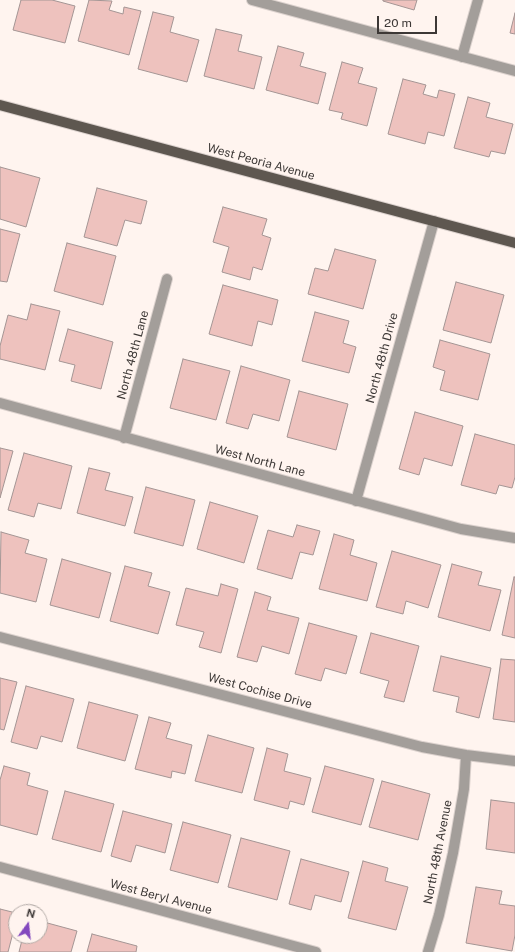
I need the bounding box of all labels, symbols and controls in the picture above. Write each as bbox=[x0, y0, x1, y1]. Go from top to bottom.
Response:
scale bar bbox=[379, 8, 439, 34]
text: 20 m bbox=[384, 16, 412, 30]
street label: West Peoria Avenue bbox=[206, 141, 316, 183]
street label: North 48th Lane bbox=[114, 309, 152, 401]
street label: North 48th Drive bbox=[363, 311, 401, 405]
street label: West North Lane bbox=[213, 442, 307, 480]
street label: West Cochise Drive bbox=[206, 670, 314, 712]
street label: North 48th Avenue bbox=[421, 799, 455, 905]
street label: West Beryl Avenue bbox=[108, 876, 214, 918]
north arrow bbox=[8, 904, 48, 944]
text: N bbox=[25, 906, 37, 920]

